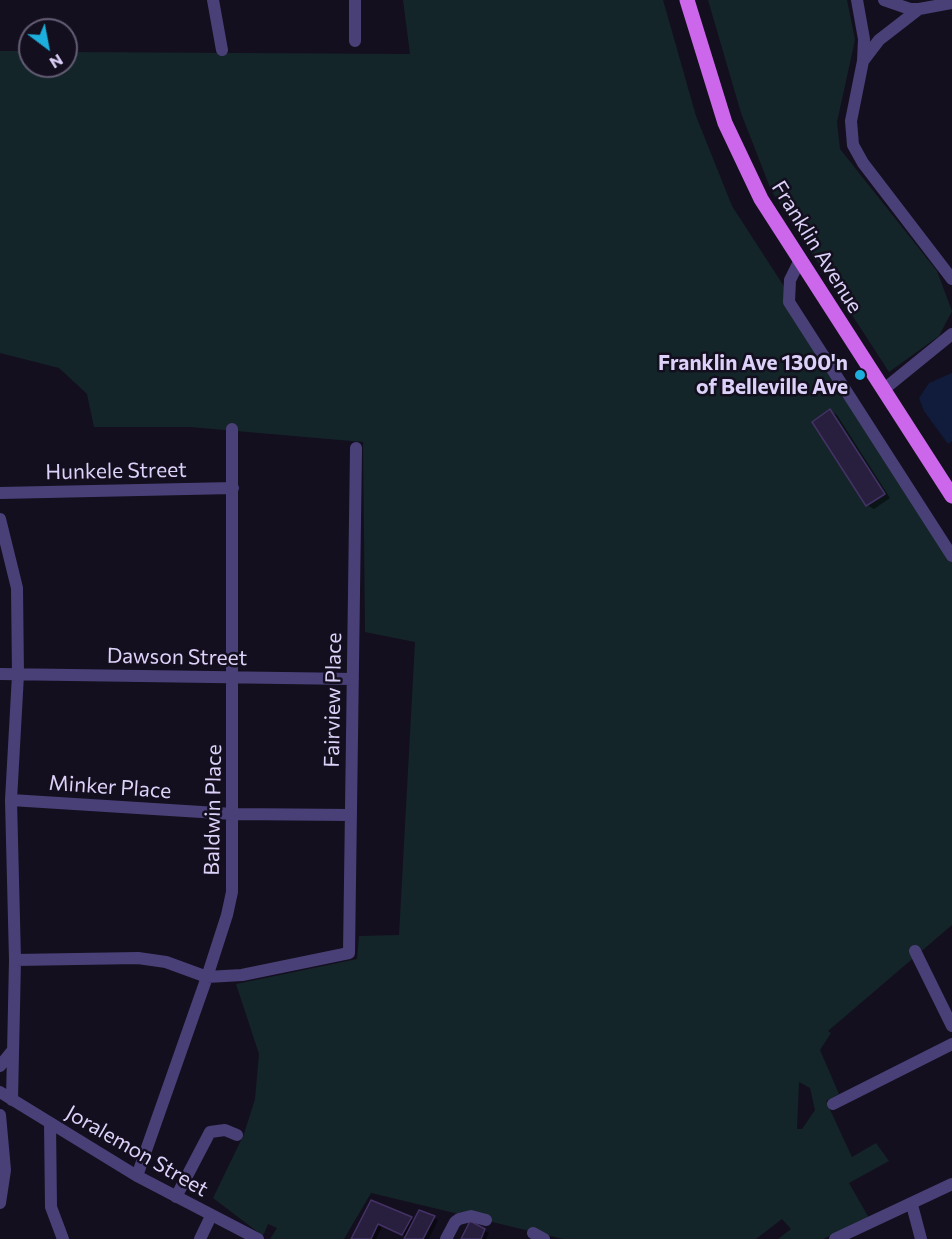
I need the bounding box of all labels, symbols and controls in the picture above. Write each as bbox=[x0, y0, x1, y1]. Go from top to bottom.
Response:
north arrow bbox=[18, 18, 78, 78]
text: N bbox=[47, 51, 67, 73]
street label: Franklin Avenue bbox=[766, 176, 868, 318]
place label: Franklin Ave 1300'n of Belleville Ave bbox=[658, 350, 848, 400]
marker: Franklin Ave 1300'n of Belleville Ave bbox=[853, 368, 867, 382]
street label: Hunkele Street bbox=[45, 457, 187, 485]
street label: Fairview Place bbox=[319, 632, 347, 768]
street label: Dawson Street bbox=[107, 643, 247, 671]
street label: Baldwin Place bbox=[199, 744, 227, 876]
street label: Minker Place bbox=[48, 770, 172, 804]
street label: Joralemon Street bbox=[61, 1100, 213, 1202]

